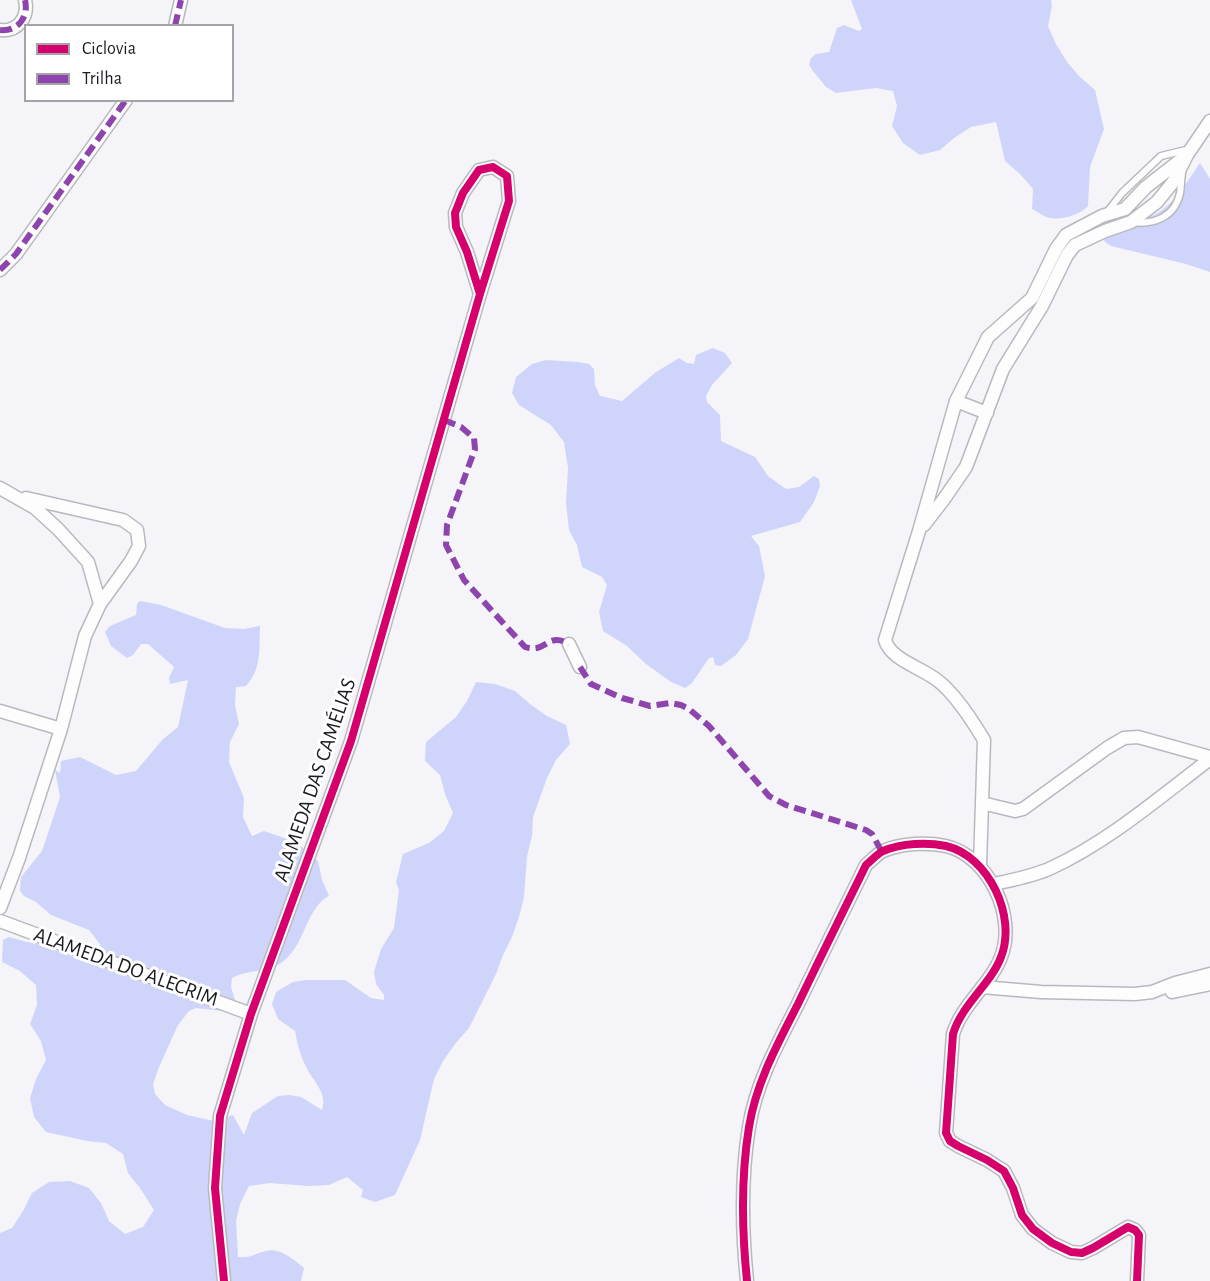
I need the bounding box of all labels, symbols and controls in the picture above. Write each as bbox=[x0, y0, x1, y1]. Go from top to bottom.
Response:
legend bbox=[24, 24, 234, 102]
text: Ciclovia bbox=[82, 40, 136, 58]
text: Trilha bbox=[82, 70, 122, 88]
street label: ALAMEDA DAS CAMÉLIAS bbox=[268, 675, 362, 885]
street label: ALAMEDA DO ALECRIM bbox=[30, 922, 222, 1012]

